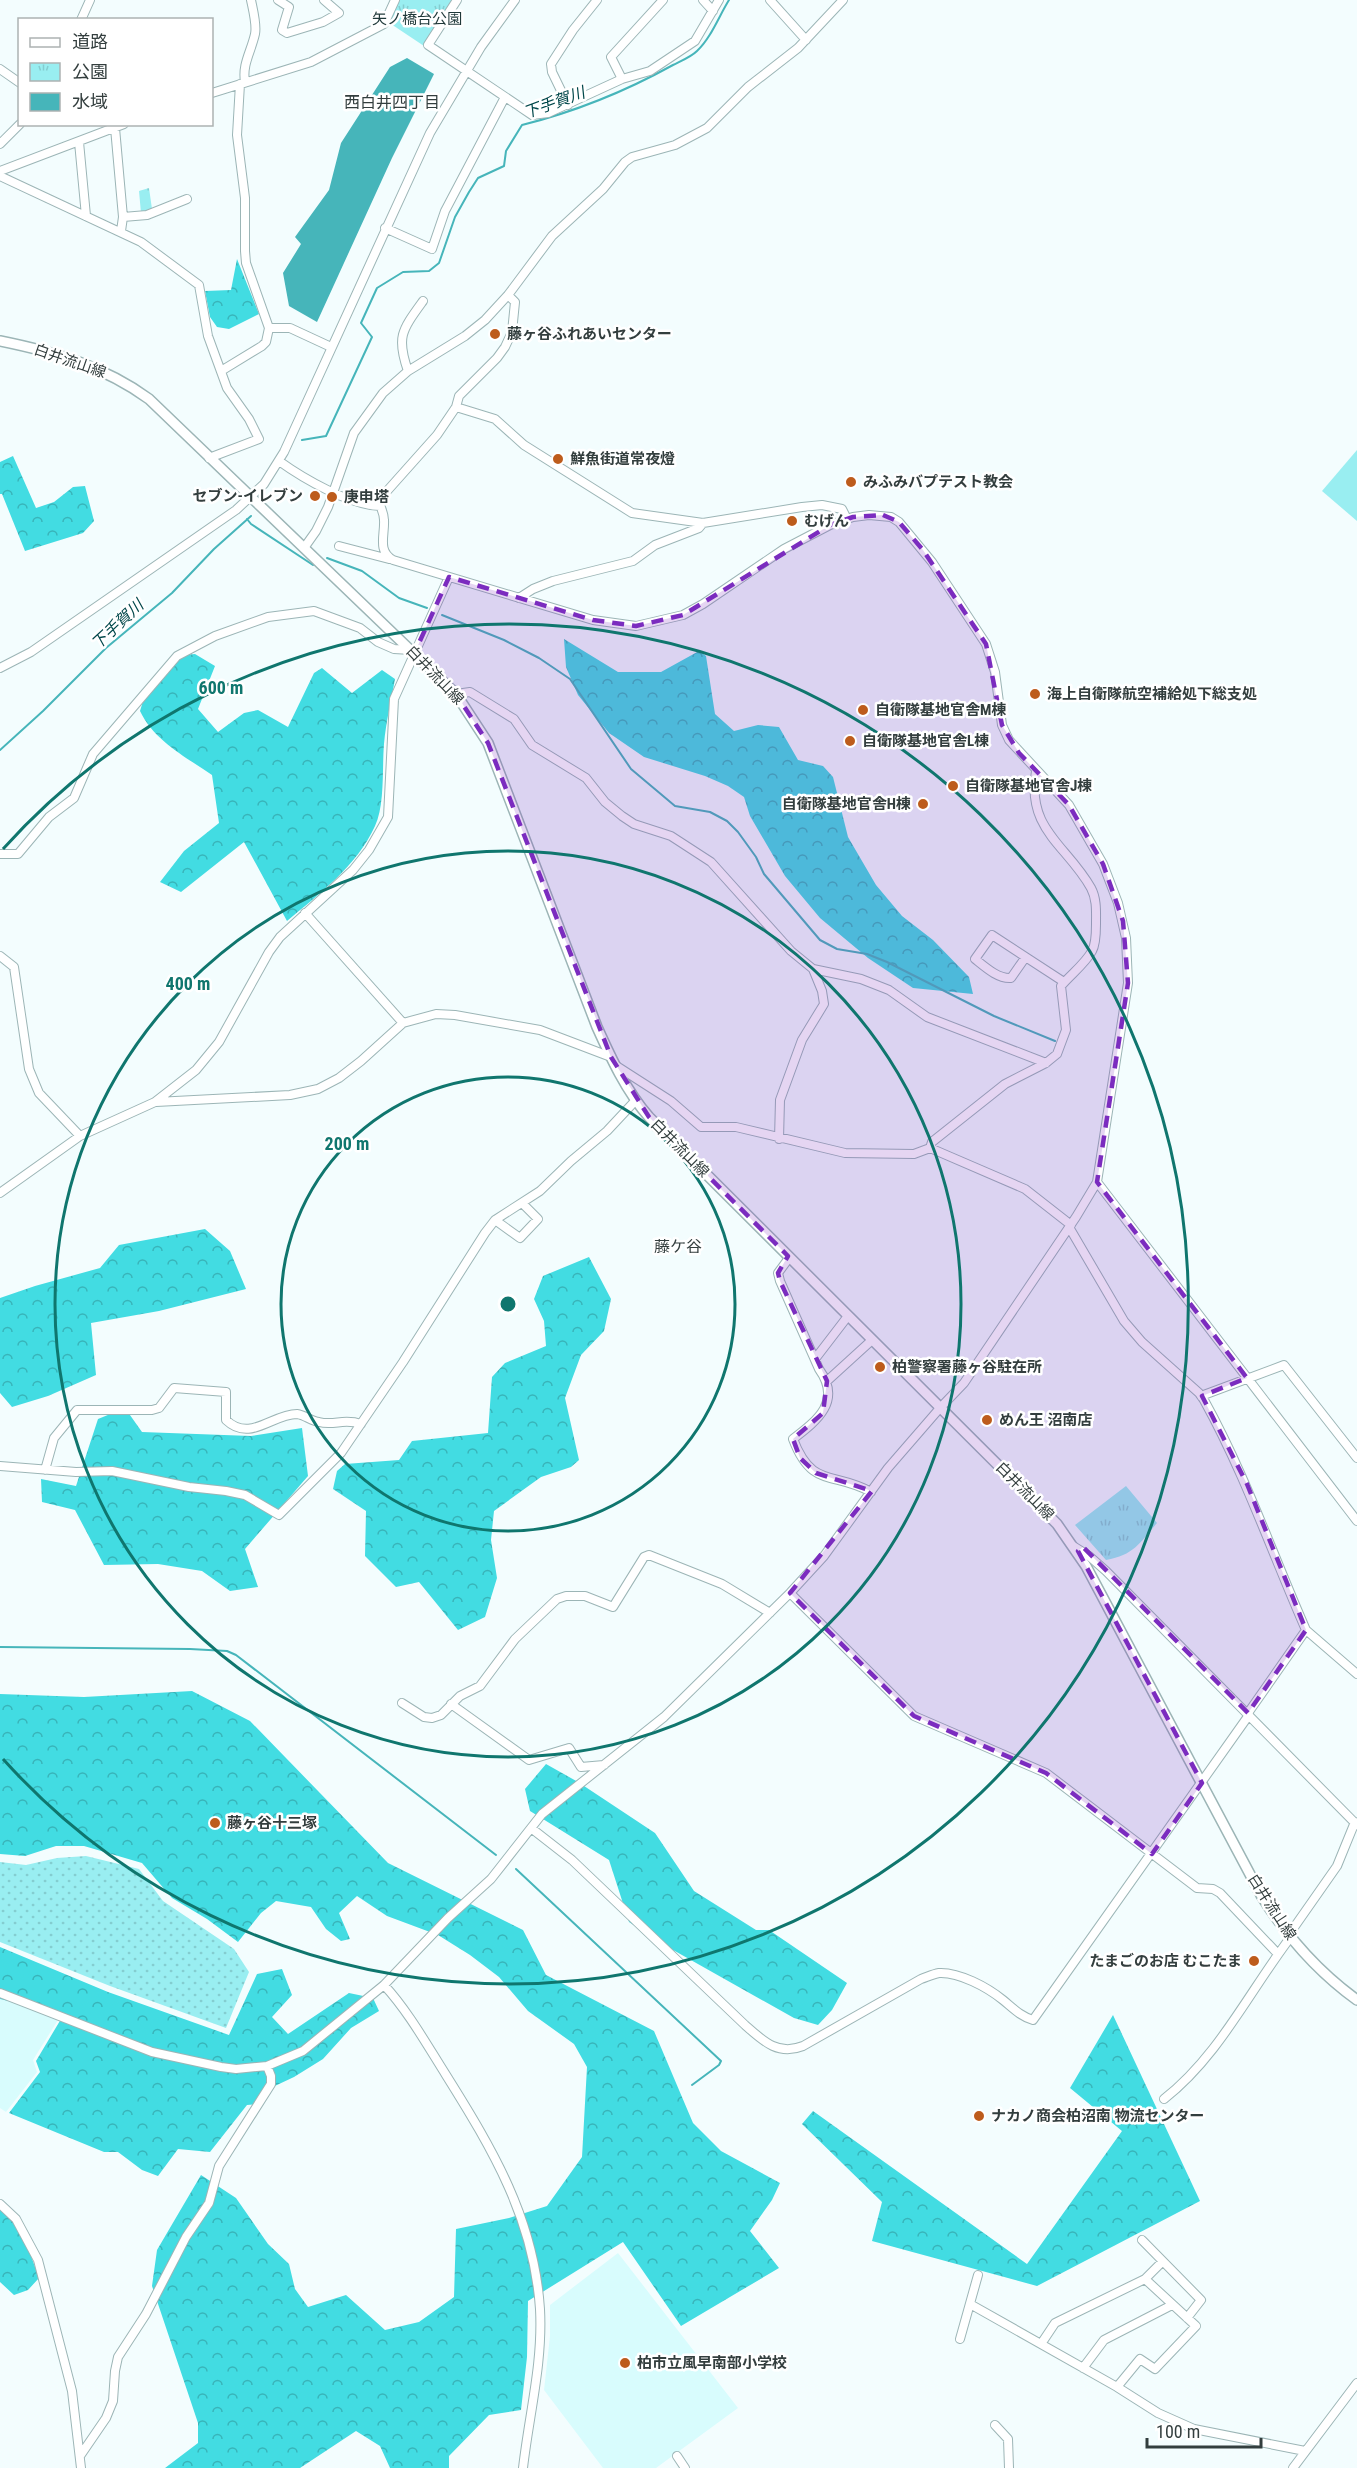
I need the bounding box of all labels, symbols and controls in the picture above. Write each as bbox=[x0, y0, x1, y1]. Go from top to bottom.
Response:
park label: 矢ノ橋台公園 bbox=[372, 10, 462, 28]
legend bbox=[18, 18, 213, 126]
text: 道路 bbox=[72, 31, 108, 52]
text: 公園 bbox=[72, 61, 108, 82]
water label: 下手賀川 bbox=[521, 82, 589, 122]
text: 水域 bbox=[72, 91, 108, 112]
district label: 西白井四丁目 bbox=[344, 93, 440, 112]
place label: 藤ヶ谷ふれあいセンター bbox=[507, 325, 672, 343]
marker: 藤ヶ谷ふれあいセンター bbox=[488, 327, 502, 341]
street label: 白井流山線 bbox=[32, 340, 108, 382]
place label: 鮮魚街道常夜燈 bbox=[570, 450, 675, 468]
marker: 鮮魚街道常夜燈 bbox=[551, 452, 565, 466]
place label: みふみバプテスト教会 bbox=[863, 473, 1013, 491]
marker: みふみバプテスト教会 bbox=[844, 475, 858, 489]
place label: セブン-イレブン bbox=[193, 487, 303, 505]
place label: 庚申塔 bbox=[344, 488, 389, 506]
marker: セブン-イレブン bbox=[308, 489, 322, 503]
marker: 庚申塔 bbox=[325, 490, 339, 504]
place label: むげん bbox=[804, 512, 849, 530]
marker: むげん bbox=[785, 514, 799, 528]
water label: 下手賀川 bbox=[87, 594, 149, 653]
street label: 白井流山線 bbox=[402, 642, 468, 708]
text: 600 m bbox=[199, 677, 243, 698]
place label: 海上自衛隊航空補給処下総支処 bbox=[1047, 685, 1257, 703]
marker: 海上自衛隊航空補給処下総支処 bbox=[1028, 687, 1042, 701]
place label: 自衛隊基地官舎M棟 bbox=[875, 701, 1006, 719]
marker: 自衛隊基地官舎M棟 bbox=[856, 703, 870, 717]
place label: 自衛隊基地官舎L棟 bbox=[862, 732, 989, 750]
marker: 自衛隊基地官舎L棟 bbox=[843, 734, 857, 748]
place label: 自衛隊基地官舎J棟 bbox=[965, 777, 1092, 795]
marker: 自衛隊基地官舎J棟 bbox=[946, 779, 960, 793]
place label: 自衛隊基地官舎H棟 bbox=[782, 795, 911, 813]
marker: 自衛隊基地官舎H棟 bbox=[916, 797, 930, 811]
text: 400 m bbox=[166, 973, 210, 994]
street label: 白井流山線 bbox=[647, 1115, 713, 1181]
text: 200 m bbox=[325, 1133, 369, 1154]
district label: 藤ケ谷 bbox=[654, 1237, 702, 1256]
centre of rings bbox=[498, 1294, 518, 1314]
place label: 柏警察署藤ヶ谷駐在所 bbox=[892, 1358, 1042, 1376]
marker: 柏警察署藤ヶ谷駐在所 bbox=[873, 1360, 887, 1374]
place label: めん王 沼南店 bbox=[999, 1411, 1092, 1429]
marker: めん王 沼南店 bbox=[980, 1413, 994, 1427]
street label: 白井流山線 bbox=[992, 1458, 1058, 1524]
place label: 藤ヶ谷十三塚 bbox=[227, 1814, 317, 1832]
marker: 藤ヶ谷十三塚 bbox=[208, 1816, 222, 1830]
street label: 白井流山線 bbox=[1244, 1871, 1300, 1943]
place label: たまごのお店 むこたま bbox=[1089, 1952, 1242, 1970]
marker: たまごのお店 むこたま bbox=[1247, 1954, 1261, 1968]
place label: ナカノ商会柏沼南 物流センター bbox=[991, 2107, 1204, 2125]
marker: ナカノ商会柏沼南 物流センター bbox=[972, 2109, 986, 2123]
place label: 柏市立風早南部小学校 bbox=[637, 2354, 787, 2372]
marker: 柏市立風早南部小学校 bbox=[618, 2356, 632, 2370]
scale bar bbox=[1147, 2411, 1261, 2449]
text: 100 m bbox=[1156, 2421, 1200, 2442]

